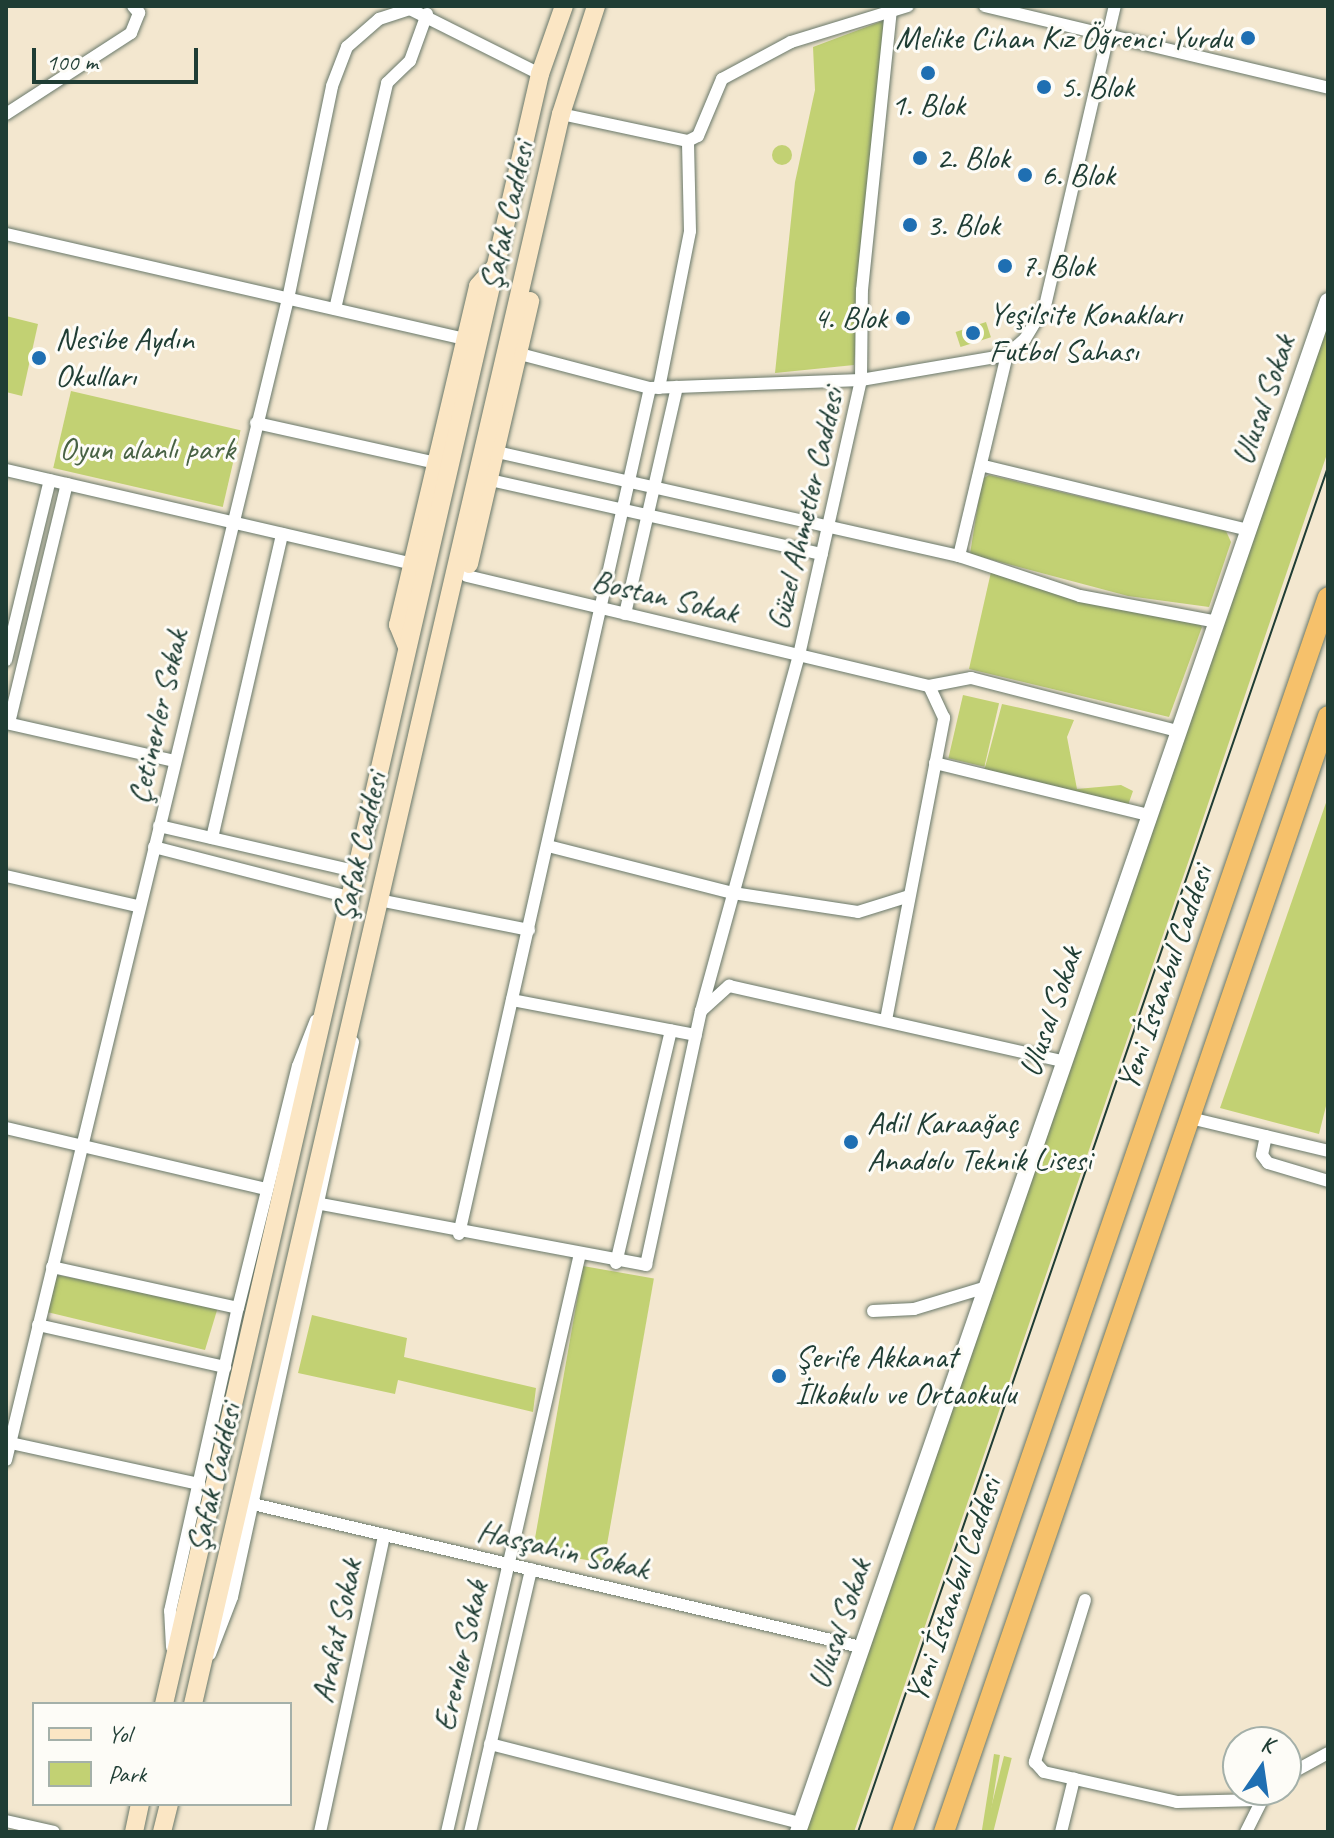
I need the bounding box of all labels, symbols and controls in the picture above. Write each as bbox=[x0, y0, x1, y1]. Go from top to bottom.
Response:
place label: Melike Cihan Kız Öğrenci Yurdu bbox=[895, 19, 1232, 57]
marker: Melike Cihan Kız Öğrenci Yurdu bbox=[1239, 29, 1257, 47]
scale bar bbox=[36, 32, 202, 82]
text: 100 m bbox=[46, 47, 98, 77]
marker: 1. Blok bbox=[919, 64, 937, 82]
place label: 5. Blok bbox=[1060, 68, 1134, 106]
marker: 5. Blok bbox=[1035, 78, 1053, 96]
place label: 1. Blok bbox=[891, 86, 965, 124]
street label: Şafak Caddesi bbox=[471, 137, 543, 295]
place label: 2. Blok bbox=[936, 139, 1010, 177]
marker: 2. Blok bbox=[911, 149, 929, 167]
place label: 6. Blok bbox=[1041, 156, 1115, 194]
marker: 6. Blok bbox=[1016, 166, 1034, 184]
place label: 3. Blok bbox=[926, 206, 1000, 244]
marker: 3. Blok bbox=[901, 216, 919, 234]
place label: 7. Blok bbox=[1021, 247, 1095, 285]
marker: 7. Blok bbox=[996, 257, 1014, 275]
place label: Yeşilsite Konakları Futbol Sahası bbox=[989, 296, 1182, 371]
place label: 4. Blok bbox=[813, 299, 887, 337]
marker: 4. Blok bbox=[894, 309, 912, 327]
place label: Nesibe Aydın Okulları bbox=[55, 321, 193, 396]
marker: Yeşilsite Konakları Futbol Sahası bbox=[964, 324, 982, 342]
street label: Ulusal Sokak bbox=[1224, 331, 1304, 469]
marker: Nesibe Aydın Okulları bbox=[30, 349, 48, 367]
street label: Güzel Ahmetler Caddesi bbox=[759, 383, 853, 635]
park label: Oyun alanlı park bbox=[59, 430, 235, 468]
street label: Bostan Sokak bbox=[589, 562, 741, 632]
street label: Çetinerler Sokak bbox=[119, 627, 197, 807]
street label: Şafak Caddesi bbox=[324, 768, 396, 926]
street label: Yeni İstanbul Caddesi bbox=[1108, 860, 1222, 1096]
street label: Ulusal Sokak bbox=[1011, 943, 1091, 1081]
place label: Adil Karaağaç Anadolu Teknik Lisesi bbox=[867, 1105, 1092, 1180]
marker: Adil Karaağaç Anadolu Teknik Lisesi bbox=[842, 1133, 860, 1151]
place label: Şerife Akkanat İlkokulu ve Ortaokulu bbox=[795, 1339, 1017, 1414]
marker: Şerife Akkanat İlkokulu ve Ortaokulu bbox=[770, 1367, 788, 1385]
street label: Şafak Caddesi bbox=[178, 1399, 250, 1557]
street label: Yeni İstanbul Caddesi bbox=[897, 1472, 1011, 1708]
street label: Hasşahin Sokak bbox=[474, 1512, 652, 1588]
street label: Ulusal Sokak bbox=[800, 1555, 880, 1693]
street label: Arafat Sokak bbox=[303, 1556, 371, 1706]
street label: Erenler Sokak bbox=[425, 1578, 497, 1734]
legend bbox=[32, 1702, 292, 1806]
text: Yol bbox=[108, 1719, 131, 1749]
north arrow bbox=[1222, 1726, 1302, 1806]
text: K bbox=[1258, 1730, 1276, 1759]
text: Park bbox=[108, 1759, 146, 1789]

